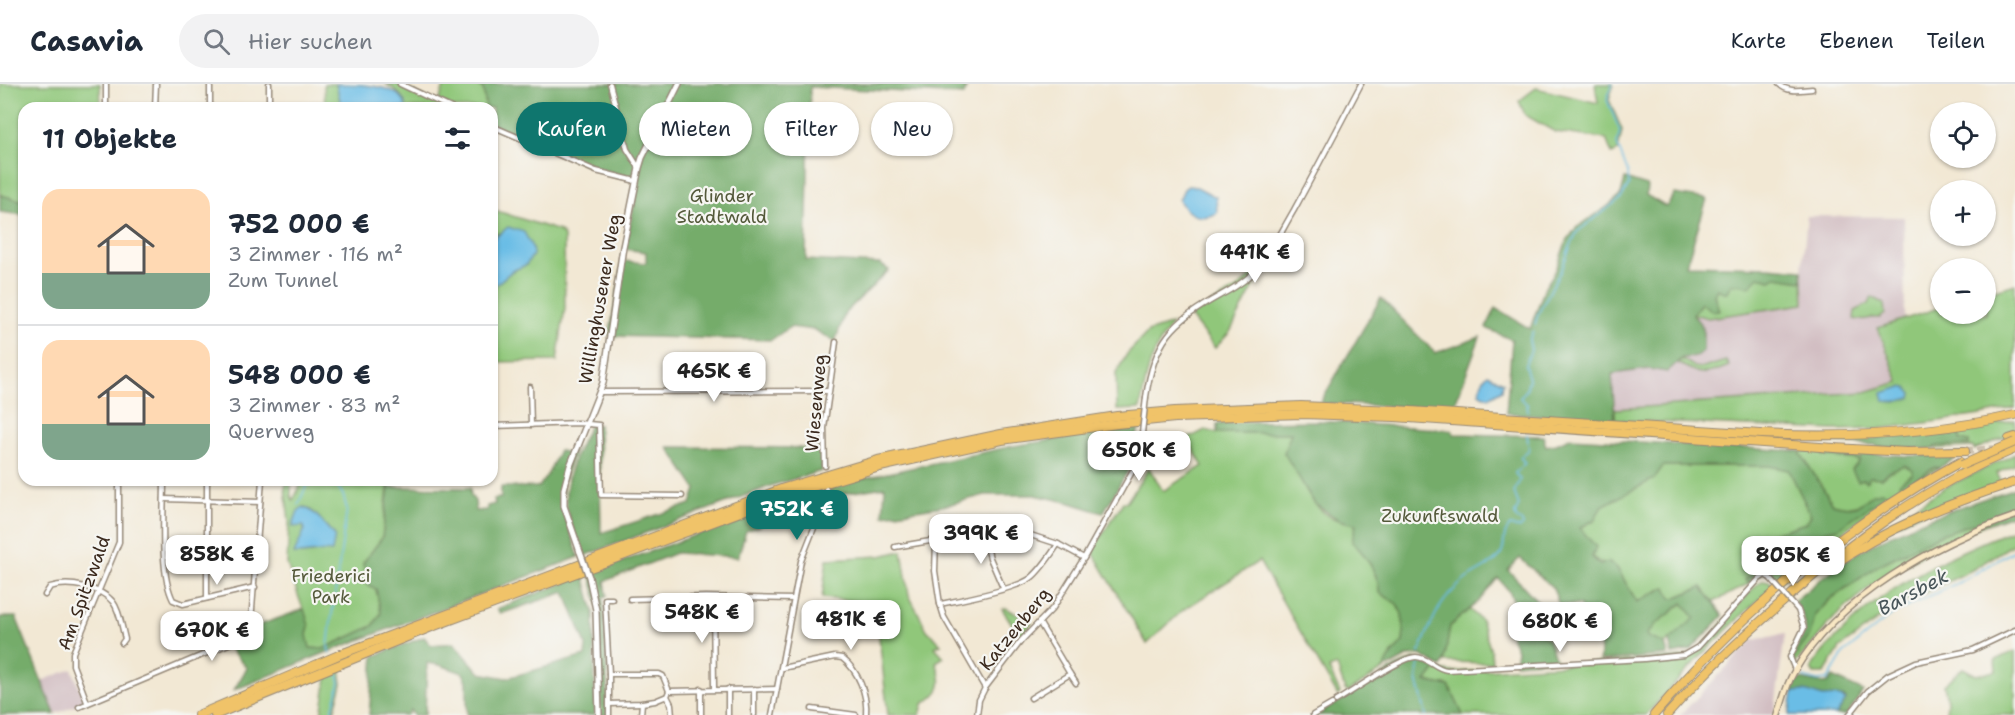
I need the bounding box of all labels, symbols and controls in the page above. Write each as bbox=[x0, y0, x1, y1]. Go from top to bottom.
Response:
search box bbox=[179, 14, 599, 68]
text: Casavia bbox=[30, 22, 143, 60]
icon: search bbox=[200, 25, 233, 58]
text: Hier suchen bbox=[248, 27, 373, 56]
text: Karte bbox=[1731, 27, 1786, 55]
text: Ebenen bbox=[1819, 27, 1894, 55]
text: Teilen bbox=[1927, 27, 1985, 55]
chip: Kaufen bbox=[516, 102, 627, 156]
chip: Mieten bbox=[639, 102, 752, 156]
chip: Filter bbox=[764, 102, 859, 156]
chip: Neu bbox=[871, 102, 953, 156]
map controls bbox=[1930, 102, 1996, 324]
button: locate bbox=[1930, 102, 1996, 168]
text: 11 Objekte bbox=[42, 121, 177, 156]
icon: filters bbox=[441, 122, 474, 155]
button: + bbox=[1930, 180, 1996, 246]
park label: Glinder Stadtwald bbox=[677, 184, 767, 229]
text: 752 000 € bbox=[228, 206, 370, 241]
street label: Willinghusener Weg bbox=[573, 212, 627, 386]
icon: home bbox=[90, 213, 162, 285]
pin: 441K € bbox=[1206, 233, 1304, 284]
text: 441K € bbox=[1220, 239, 1290, 265]
text: 3 Zimmer · 116 m² bbox=[228, 241, 403, 267]
button: − bbox=[1930, 258, 1996, 324]
text: Zum Tunnel bbox=[228, 267, 338, 293]
pin: 465K € bbox=[665, 352, 763, 403]
street label: Wiesenweg bbox=[800, 353, 832, 453]
text: 548 000 € bbox=[228, 357, 371, 392]
text: 465K € bbox=[677, 358, 751, 384]
icon: home bbox=[90, 364, 162, 436]
text: 3 Zimmer · 83 m² bbox=[228, 392, 400, 418]
text: Querweg bbox=[228, 418, 315, 444]
pin: 650K € bbox=[1090, 431, 1188, 482]
text: 650K € bbox=[1102, 437, 1176, 463]
pin: 752K € bbox=[748, 490, 846, 541]
text: 752K € bbox=[760, 496, 834, 522]
park label: Zukunftswald bbox=[1381, 504, 1499, 528]
pin: 399K € bbox=[932, 514, 1030, 565]
text: 399K € bbox=[943, 520, 1019, 546]
street label: Am Spitzwald bbox=[52, 532, 116, 654]
pin: 858K € bbox=[168, 535, 266, 586]
pin: 805K € bbox=[1744, 536, 1842, 587]
text: 858K € bbox=[180, 541, 254, 567]
text: 805K € bbox=[1756, 542, 1830, 568]
water label: Barsbek bbox=[1873, 562, 1954, 622]
park label: Friederici Park bbox=[291, 564, 371, 609]
street label: Katzenberg bbox=[974, 582, 1056, 676]
pin: 548K € bbox=[653, 593, 751, 644]
text: 548K € bbox=[665, 599, 739, 625]
pin: 481K € bbox=[802, 600, 900, 651]
pin: 680K € bbox=[1511, 602, 1609, 653]
text: 481K € bbox=[815, 606, 887, 632]
text: 680K € bbox=[1522, 608, 1598, 634]
pin: 670K € bbox=[163, 611, 261, 662]
text: 670K € bbox=[174, 617, 250, 643]

